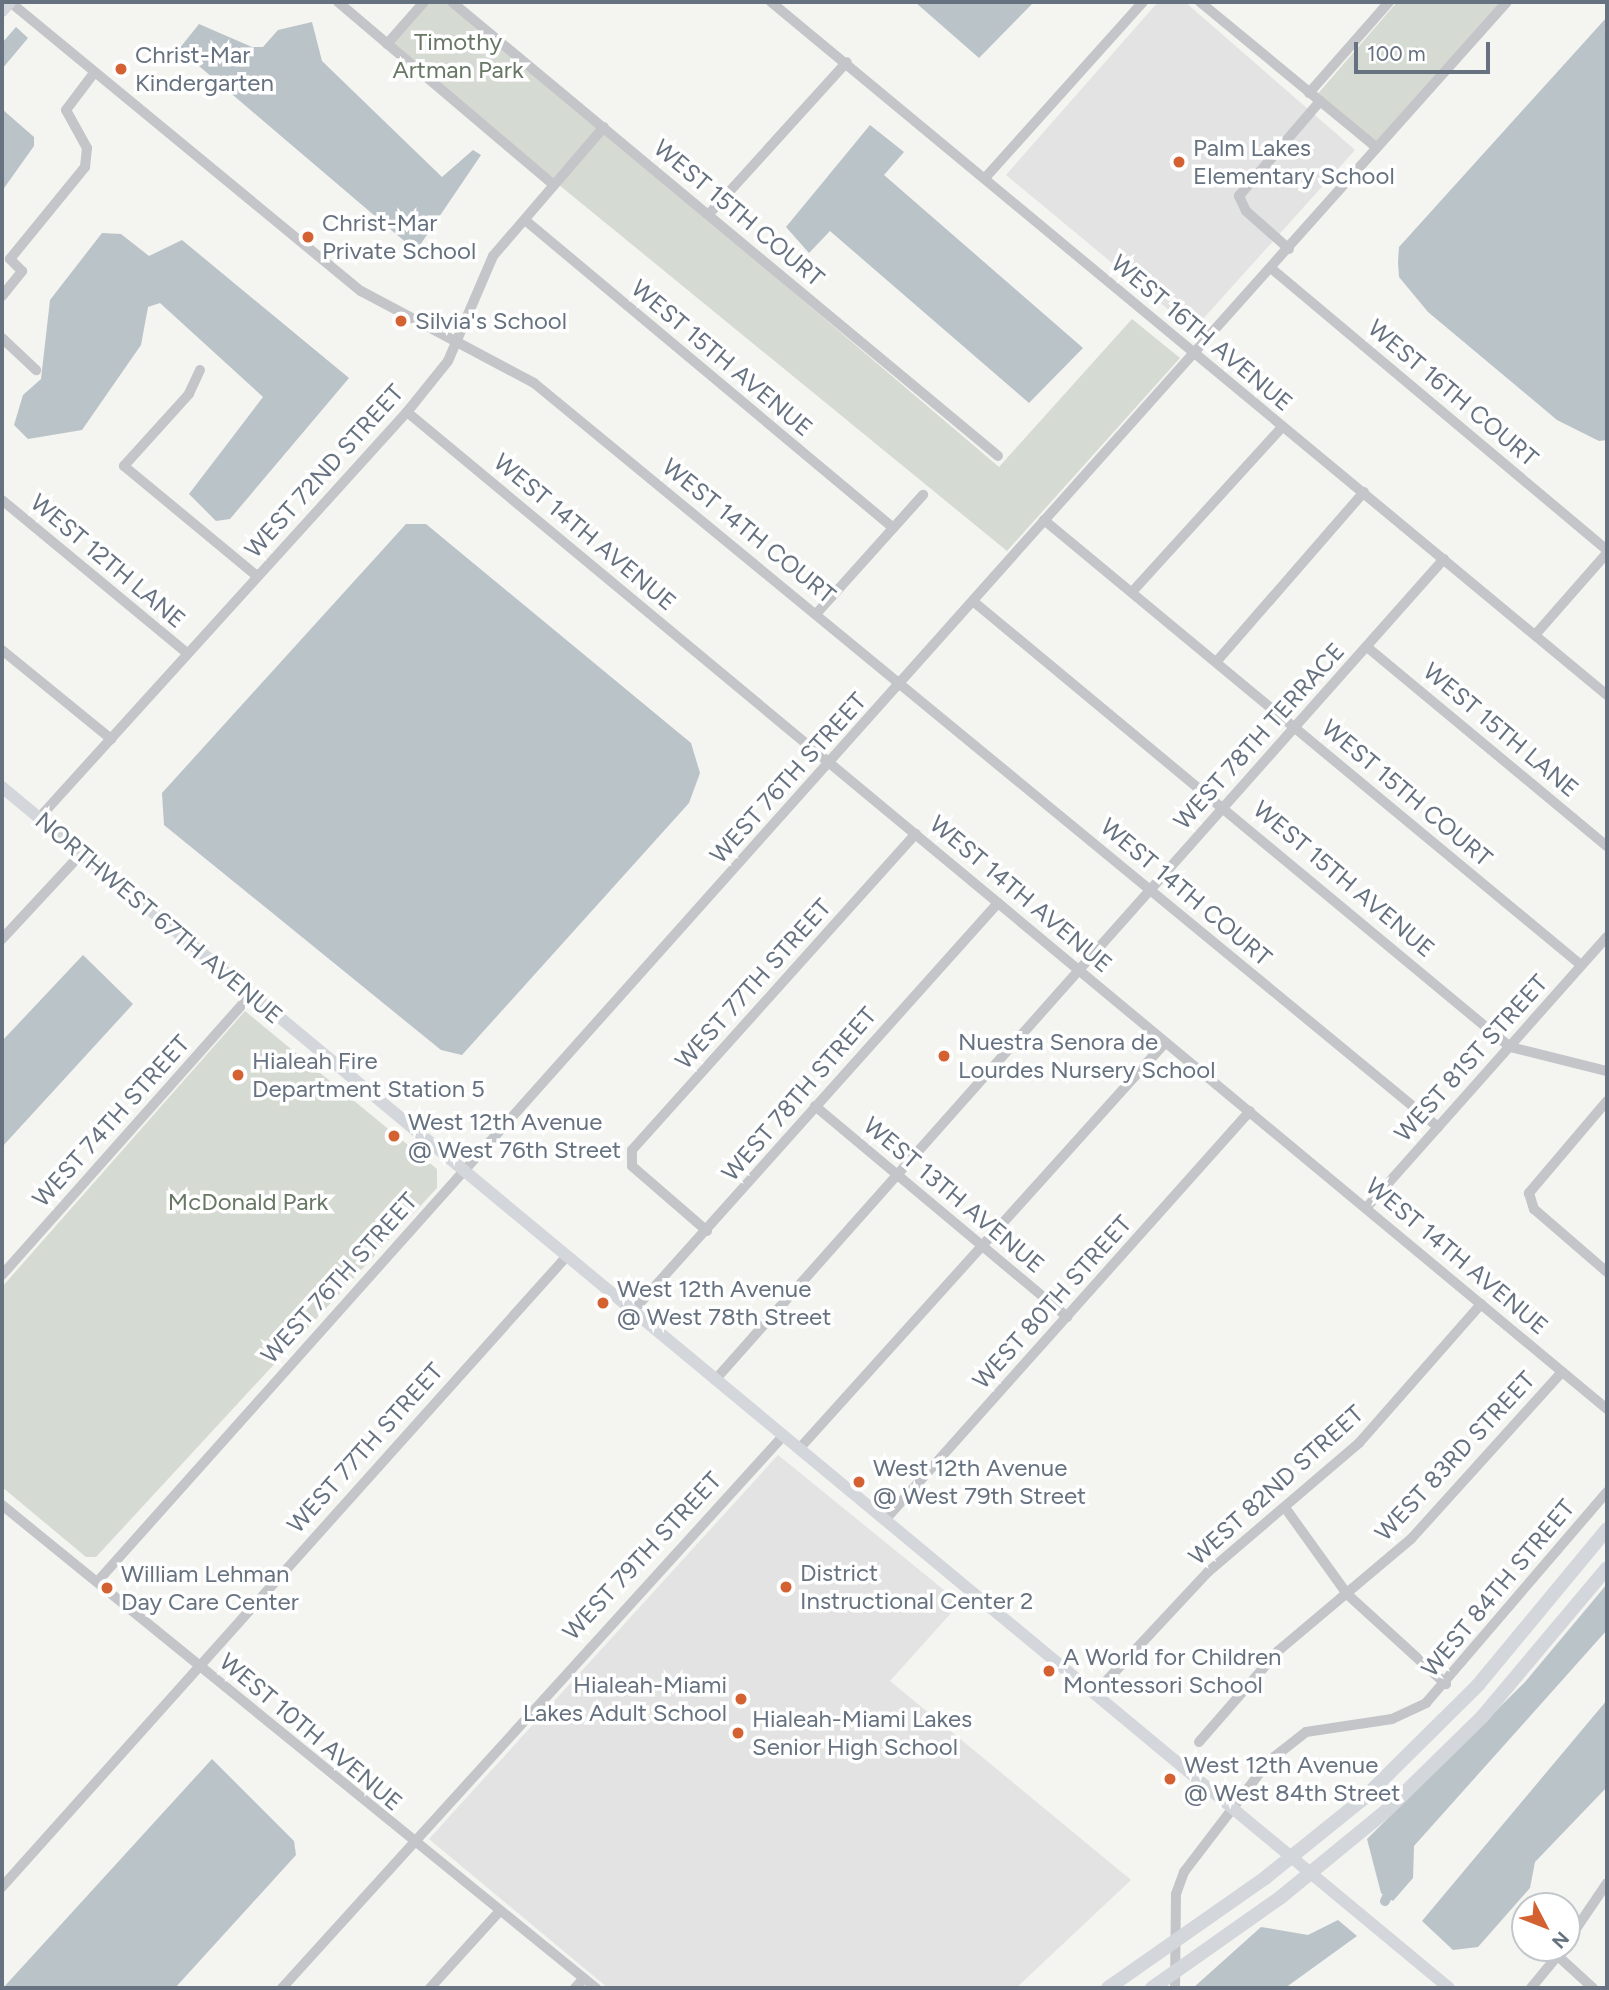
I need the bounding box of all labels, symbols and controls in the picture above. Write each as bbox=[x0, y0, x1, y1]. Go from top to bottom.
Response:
park label: Timothy Artman Park bbox=[392, 28, 524, 84]
scale bar bbox=[1357, 28, 1494, 72]
place label: Christ-Mar Kindergarten bbox=[135, 41, 274, 97]
text: 100 m bbox=[1367, 41, 1426, 66]
marker: Christ-Mar Kindergarten bbox=[113, 61, 129, 77]
street label: WEST 15TH COURT bbox=[648, 133, 830, 293]
place label: Palm Lakes Elementary School bbox=[1193, 134, 1395, 190]
marker: Palm Lakes Elementary School bbox=[1171, 154, 1187, 170]
place label: Christ-Mar Private School bbox=[322, 209, 476, 265]
marker: Christ-Mar Private School bbox=[300, 229, 316, 245]
street label: WEST 16TH AVENUE bbox=[1106, 249, 1298, 417]
street label: WEST 15TH AVENUE bbox=[625, 274, 819, 442]
place label: Silvia's School bbox=[415, 307, 567, 335]
marker: Silvia's School bbox=[393, 313, 409, 329]
street label: WEST 16TH COURT bbox=[1362, 314, 1544, 472]
street label: WEST 72ND STREET bbox=[239, 378, 409, 564]
street label: WEST 14TH AVENUE bbox=[488, 447, 682, 617]
street label: WEST 14TH COURT bbox=[657, 452, 841, 610]
street label: WEST 12TH LANE bbox=[25, 488, 191, 634]
street label: WEST 78TH TERRACE bbox=[1168, 637, 1350, 835]
street label: WEST 15TH LANE bbox=[1418, 657, 1584, 803]
street label: WEST 76TH STREET bbox=[704, 687, 872, 869]
street label: WEST 15TH COURT bbox=[1316, 713, 1498, 873]
street label: WEST 15TH AVENUE bbox=[1247, 795, 1441, 963]
street label: NORTHWEST 67TH AVENUE bbox=[29, 806, 289, 1030]
street label: WEST 14TH AVENUE bbox=[924, 809, 1118, 979]
street label: WEST 14TH COURT bbox=[1095, 812, 1277, 972]
street label: WEST 77TH STREET bbox=[669, 893, 837, 1075]
street label: WEST 81ST STREET bbox=[1389, 969, 1553, 1147]
street label: WEST 78TH STREET bbox=[716, 1001, 882, 1187]
place label: Nuestra Senora de Lourdes Nursery School bbox=[958, 1028, 1215, 1084]
street label: WEST 74TH STREET bbox=[26, 1029, 196, 1213]
place label: Hialeah Fire Department Station 5 bbox=[252, 1047, 485, 1103]
marker: Nuestra Senora de Lourdes Nursery School bbox=[936, 1048, 952, 1064]
marker: Hialeah Fire Department Station 5 bbox=[230, 1067, 246, 1083]
place label: West 12th Avenue @ West 76th Street bbox=[408, 1108, 621, 1164]
street label: WEST 13TH AVENUE bbox=[858, 1111, 1050, 1279]
marker: West 12th Avenue @ West 76th Street bbox=[386, 1128, 402, 1144]
street label: WEST 14TH AVENUE bbox=[1360, 1171, 1554, 1341]
street label: WEST 76TH STREET bbox=[255, 1187, 423, 1369]
park label: McDonald Park bbox=[168, 1188, 328, 1216]
street label: WEST 80TH STREET bbox=[967, 1209, 1137, 1395]
place label: West 12th Avenue @ West 78th Street bbox=[617, 1275, 831, 1331]
marker: West 12th Avenue @ West 78th Street bbox=[595, 1295, 611, 1311]
street label: WEST 77TH STREET bbox=[281, 1357, 449, 1539]
street label: WEST 83RD STREET bbox=[1369, 1365, 1541, 1547]
street label: WEST 82ND STREET bbox=[1183, 1399, 1369, 1571]
place label: West 12th Avenue @ West 79th Street bbox=[873, 1454, 1086, 1510]
street label: WEST 79TH STREET bbox=[557, 1466, 727, 1646]
marker: West 12th Avenue @ West 79th Street bbox=[851, 1474, 867, 1490]
street label: WEST 84TH STREET bbox=[1415, 1493, 1581, 1683]
place label: District Instructional Center 2 bbox=[800, 1559, 1033, 1615]
place label: William Lehman Day Care Center bbox=[121, 1560, 299, 1616]
marker: District Instructional Center 2 bbox=[778, 1579, 794, 1595]
marker: William Lehman Day Care Center bbox=[99, 1580, 115, 1596]
place label: A World for Children Montessori School bbox=[1063, 1643, 1281, 1699]
street label: WEST 10TH AVENUE bbox=[214, 1647, 408, 1817]
marker: A World for Children Montessori School bbox=[1041, 1663, 1057, 1679]
place label: Hialeah-Miami Lakes Adult School bbox=[523, 1671, 727, 1727]
marker: Hialeah-Miami Lakes Adult School bbox=[733, 1691, 749, 1707]
place label: Hialeah-Miami Lakes Senior High School bbox=[752, 1705, 972, 1761]
marker: Hialeah-Miami Lakes Senior High School bbox=[730, 1725, 746, 1741]
place label: West 12th Avenue @ West 84th Street bbox=[1184, 1751, 1400, 1807]
marker: West 12th Avenue @ West 84th Street bbox=[1162, 1771, 1178, 1787]
north arrow bbox=[1511, 1892, 1581, 1962]
text: N bbox=[1547, 1927, 1574, 1953]

